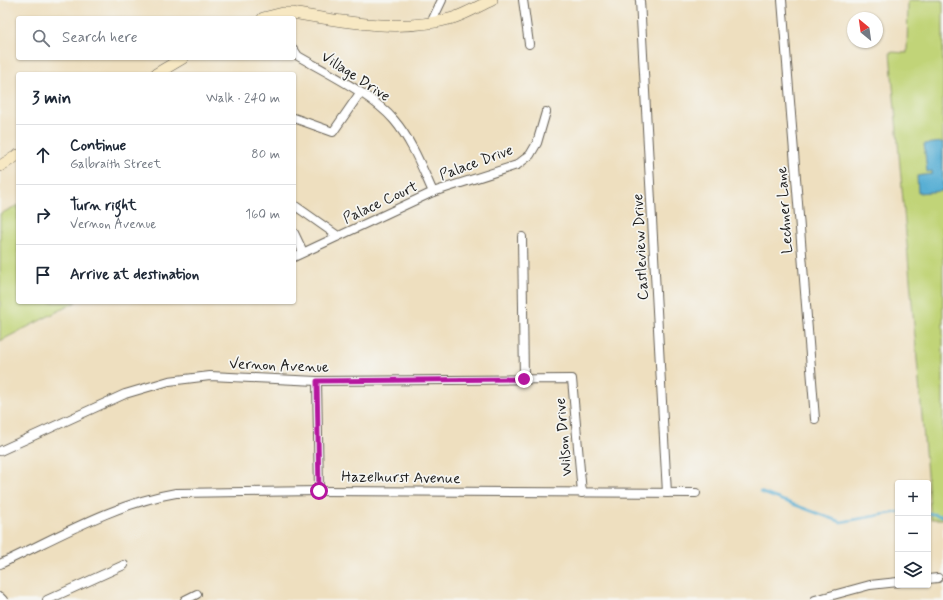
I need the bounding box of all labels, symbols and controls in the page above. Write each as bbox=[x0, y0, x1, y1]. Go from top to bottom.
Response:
north arrow bbox=[847, 12, 883, 48]
search box bbox=[16, 16, 296, 60]
icon: search bbox=[30, 27, 52, 49]
text: Search here bbox=[62, 28, 138, 48]
street label: Village Drive bbox=[317, 47, 394, 107]
text: 3 min bbox=[32, 87, 71, 109]
text: Walk · 240 m bbox=[206, 90, 280, 107]
text: Continue bbox=[70, 136, 126, 156]
street label: Palace Drive bbox=[437, 140, 516, 186]
icon: ahead bbox=[32, 144, 54, 166]
text: 80 m bbox=[251, 146, 280, 163]
text: Galbraith Street bbox=[70, 156, 161, 173]
street label: Lechner Lane bbox=[772, 166, 798, 254]
street label: Palace Court bbox=[340, 177, 421, 229]
street label: Castleview Drive bbox=[628, 193, 654, 301]
text: Turn right bbox=[70, 196, 137, 216]
icon: right bbox=[32, 204, 54, 226]
text: 160 m bbox=[245, 206, 280, 223]
text: Vernon Avenue bbox=[70, 216, 157, 233]
icon: arrive bbox=[32, 264, 54, 286]
text: Arrive at destination bbox=[70, 265, 199, 285]
street label: Vernon Avenue bbox=[229, 354, 329, 378]
route end bbox=[515, 370, 533, 388]
street label: Wilson Drive bbox=[551, 397, 577, 477]
street label: Hazelhurst Avenue bbox=[341, 467, 461, 489]
map controls bbox=[895, 480, 931, 588]
button: + bbox=[895, 480, 931, 516]
route start bbox=[310, 482, 328, 500]
button: − bbox=[895, 516, 931, 552]
button: layers bbox=[895, 552, 931, 588]

